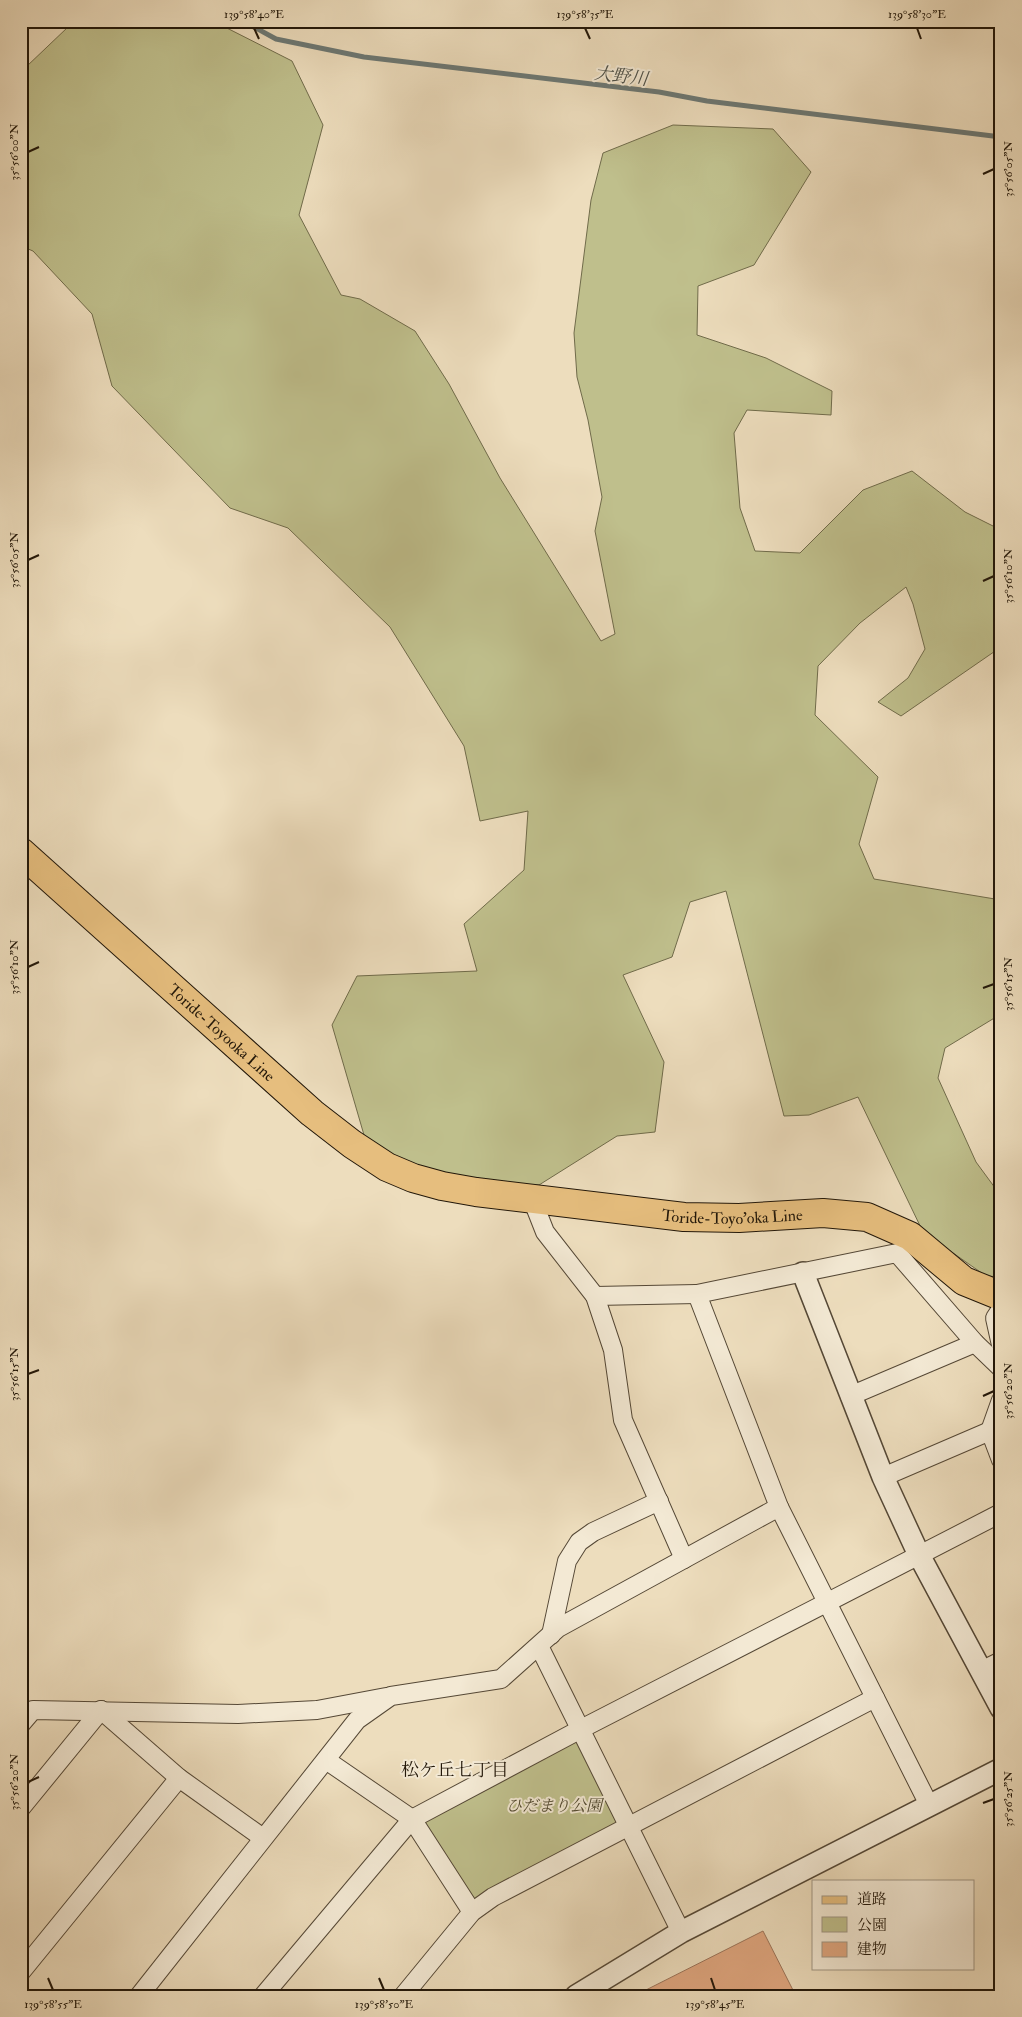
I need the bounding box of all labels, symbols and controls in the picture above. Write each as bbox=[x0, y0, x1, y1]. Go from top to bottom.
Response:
text: 139°58'40"E bbox=[224, 7, 284, 22]
text: 139°58'35"E bbox=[556, 7, 614, 22]
text: 139°58'30"E bbox=[888, 7, 946, 22]
water label: 大野川 bbox=[593, 62, 651, 91]
text: 35°56'00"N bbox=[7, 123, 22, 180]
text: 35°56'05"N bbox=[1001, 141, 1016, 197]
text: 35°56'05"N bbox=[7, 532, 22, 588]
text: 35°56'10"N bbox=[1001, 548, 1016, 603]
text: 35°56'10"N bbox=[7, 939, 22, 994]
text: 35°56'15"N bbox=[1001, 957, 1016, 1011]
street label: Toride-Toyooka Line bbox=[164, 980, 279, 1086]
street label: Toride-Toyo'oka Line bbox=[661, 1205, 803, 1229]
text: 35°56'15"N bbox=[7, 1347, 22, 1401]
text: 35°56'20"N bbox=[1001, 1362, 1016, 1419]
text: 35°56'20"N bbox=[7, 1753, 22, 1810]
district label: 松ケ丘七丁目 bbox=[401, 1759, 509, 1782]
text: 35°56'25"N bbox=[1001, 1771, 1016, 1827]
park label: ひだまり公園 bbox=[506, 1796, 605, 1816]
legend bbox=[812, 1880, 974, 1970]
text: 道路 bbox=[857, 1890, 887, 1909]
text: 公園 bbox=[857, 1916, 887, 1935]
text: 建物 bbox=[857, 1940, 887, 1959]
text: 139°58'55"E bbox=[24, 1997, 82, 2012]
text: 139°58'50"E bbox=[355, 1997, 414, 2012]
text: 139°58'45"E bbox=[686, 1997, 745, 2012]

